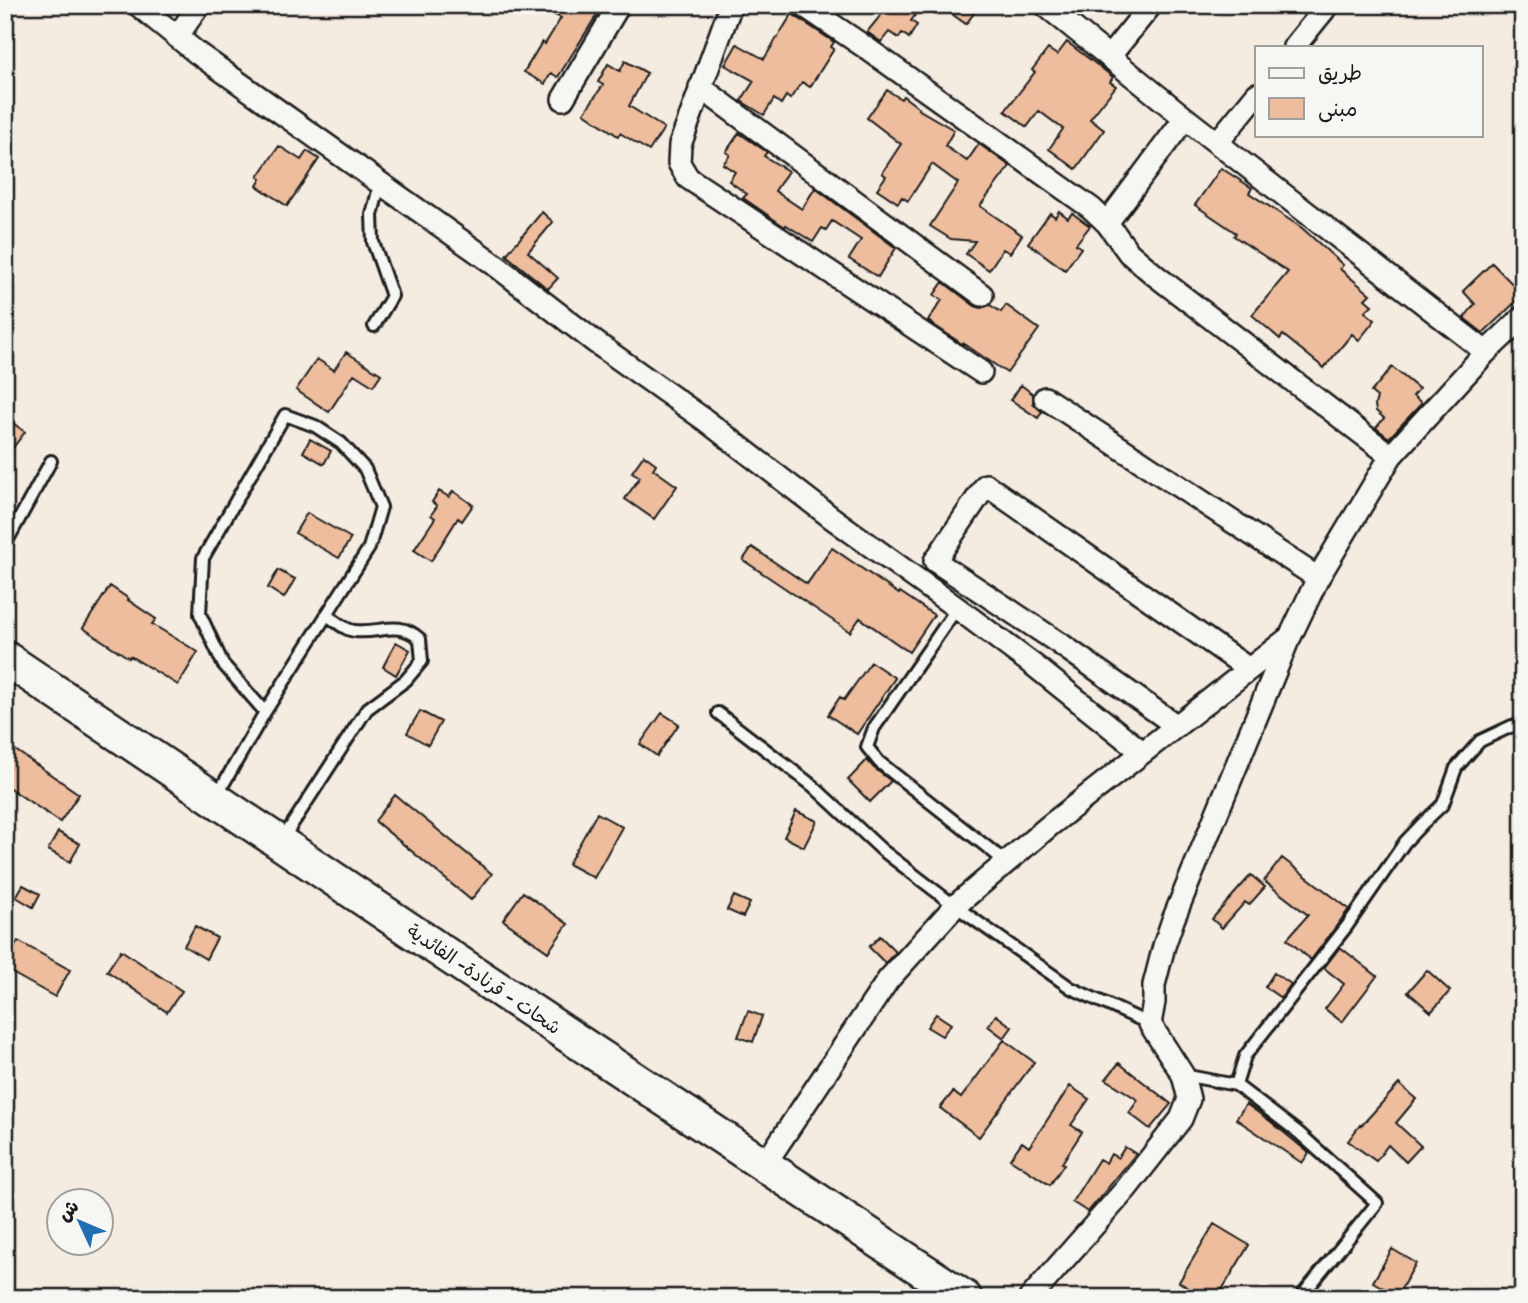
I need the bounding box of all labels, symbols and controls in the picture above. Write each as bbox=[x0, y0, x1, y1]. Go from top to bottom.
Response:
legend bbox=[1255, 46, 1482, 136]
text: طريق bbox=[1318, 54, 1362, 92]
text: مبنى bbox=[1318, 90, 1357, 128]
street label: شحات - قرنادة- الفائدية bbox=[400, 915, 568, 1043]
north arrow bbox=[46, 1188, 116, 1258]
text: ش bbox=[49, 1191, 87, 1230]

